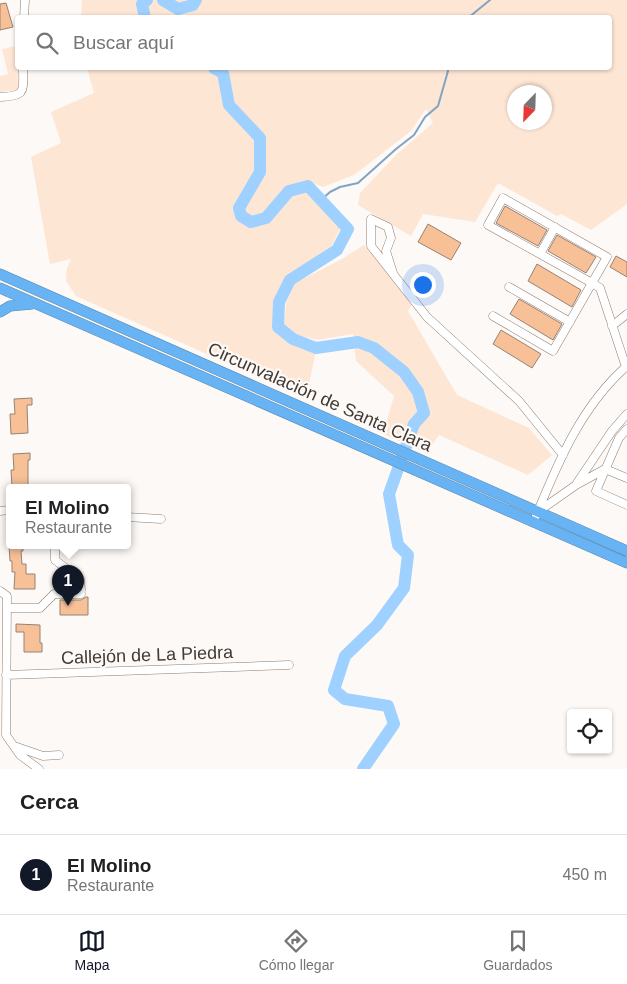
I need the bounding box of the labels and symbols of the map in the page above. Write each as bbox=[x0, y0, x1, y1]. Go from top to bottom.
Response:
north arrow bbox=[507, 85, 552, 130]
your location bbox=[410, 272, 436, 298]
street label: Circunvalación de Santa Clara bbox=[205, 338, 436, 456]
pin: 1 bbox=[52, 565, 84, 606]
street label: Callejón de La Piedra bbox=[61, 642, 234, 668]

